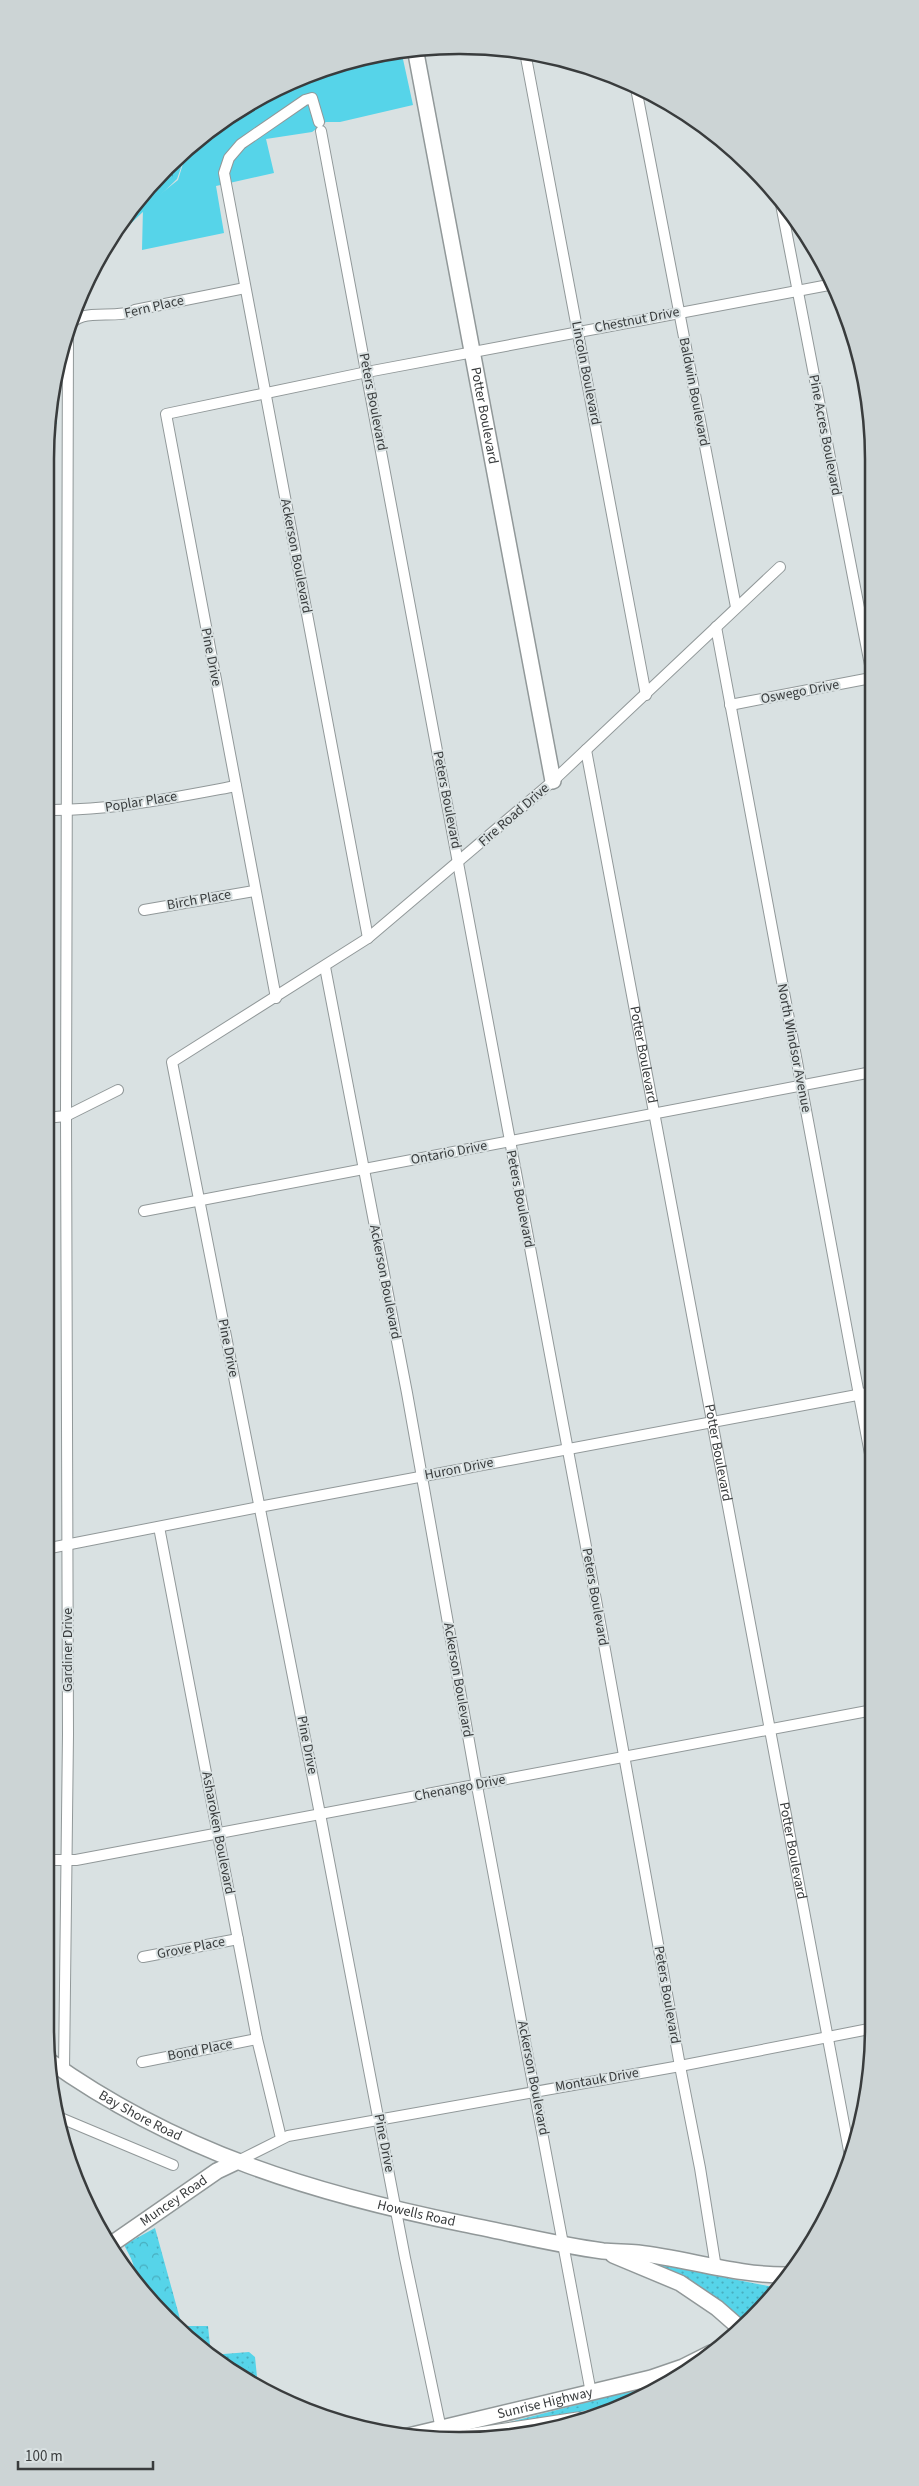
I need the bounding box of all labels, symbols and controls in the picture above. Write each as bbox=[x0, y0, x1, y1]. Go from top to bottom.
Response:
street label: Fern Place bbox=[122, 290, 186, 324]
street label: Chestnut Drive bbox=[593, 302, 681, 338]
street label: Lincoln Boulevard bbox=[566, 319, 606, 427]
street label: Baldwin Boulevard bbox=[674, 336, 714, 448]
street label: Peters Boulevard bbox=[354, 351, 392, 453]
street label: Potter Boulevard bbox=[465, 365, 503, 466]
street label: Pine Acres Boulevard bbox=[803, 373, 847, 497]
street label: Ackerson Boulevard bbox=[275, 497, 317, 615]
street label: Pine Drive bbox=[196, 626, 226, 688]
street label: Oswego Drive bbox=[759, 675, 841, 709]
street label: Peters Boulevard bbox=[428, 749, 466, 851]
street label: Fire Road Drive bbox=[474, 779, 554, 851]
street label: Poplar Place bbox=[103, 786, 179, 818]
street label: Birch Place bbox=[165, 885, 233, 915]
street label: North Windsor Avenue bbox=[772, 982, 816, 1114]
street label: Potter Boulevard bbox=[624, 1004, 662, 1105]
street label: Ontario Drive bbox=[409, 1136, 489, 1170]
street label: Peters Boulevard bbox=[501, 1148, 539, 1250]
street label: Ackerson Boulevard bbox=[364, 1223, 406, 1341]
street label: Pine Drive bbox=[213, 1317, 243, 1379]
street label: Potter Boulevard bbox=[699, 1402, 737, 1503]
street label: Huron Drive bbox=[423, 1453, 495, 1485]
street label: Peters Boulevard bbox=[577, 1546, 613, 1648]
street label: Gardiner Drive bbox=[58, 1608, 78, 1692]
street label: Ackerson Boulevard bbox=[438, 1621, 478, 1739]
street label: Pine Drive bbox=[292, 1714, 322, 1776]
street label: Chenango Drive bbox=[413, 1769, 507, 1807]
street label: Asharoken Boulevard bbox=[196, 1770, 240, 1896]
street label: Potter Boulevard bbox=[774, 1801, 812, 1901]
street label: Grove Place bbox=[155, 1932, 227, 1964]
street label: Peters Boulevard bbox=[649, 1944, 685, 2046]
street label: Ackerson Boulevard bbox=[512, 2019, 554, 2137]
street label: Bond Place bbox=[166, 2034, 234, 2066]
street label: Montauk Drive bbox=[554, 2063, 640, 2097]
street label: Bay Shore Road bbox=[95, 2086, 185, 2146]
street label: Pine Drive bbox=[369, 2112, 399, 2174]
street label: Muncey Road bbox=[136, 2170, 212, 2231]
street label: Howells Road bbox=[375, 2195, 457, 2232]
street label: Sunrise Highway bbox=[495, 2382, 595, 2424]
scale bar bbox=[18, 2438, 152, 2470]
text: 100 m bbox=[25, 2446, 63, 2467]

